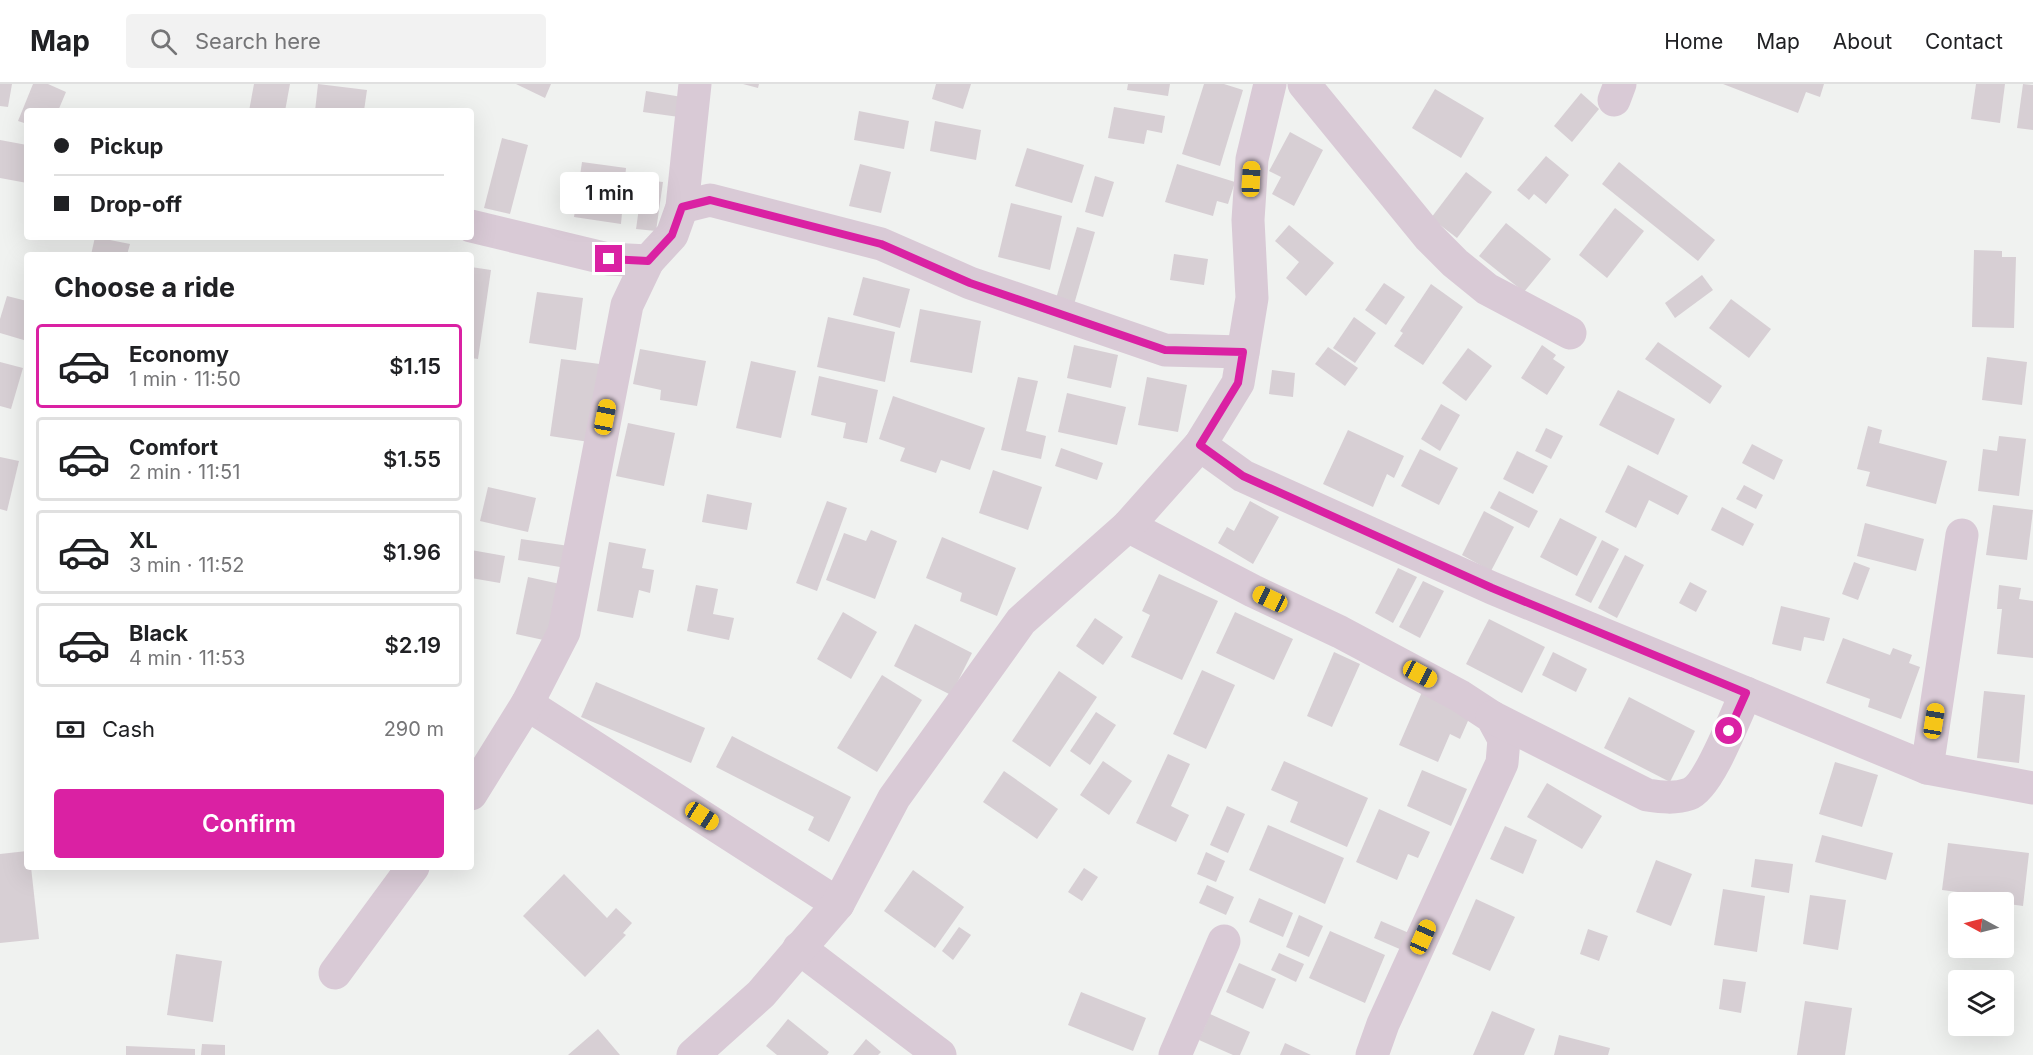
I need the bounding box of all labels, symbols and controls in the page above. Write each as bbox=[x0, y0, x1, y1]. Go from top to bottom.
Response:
search box bbox=[126, 14, 546, 68]
text: Map bbox=[30, 24, 90, 58]
icon: search bbox=[147, 25, 180, 58]
text: Search here bbox=[195, 28, 321, 54]
text: Home bbox=[1664, 29, 1723, 54]
text: Map bbox=[1756, 29, 1800, 54]
text: About bbox=[1833, 29, 1892, 54]
text: Contact bbox=[1925, 29, 2003, 54]
text: Pickup bbox=[90, 133, 164, 159]
car bbox=[1241, 161, 1261, 197]
callout: 1 min bbox=[560, 172, 658, 214]
text: 1 min bbox=[585, 181, 634, 205]
text: Drop-off bbox=[90, 191, 182, 217]
route end bbox=[595, 245, 622, 272]
text: Choose a ride bbox=[54, 271, 235, 304]
icon: car bbox=[57, 339, 111, 393]
text: Economy bbox=[129, 341, 229, 367]
text: $1.15 bbox=[389, 353, 441, 379]
text: 1 min · 11:50 bbox=[129, 367, 241, 391]
car bbox=[593, 398, 617, 436]
icon: car bbox=[57, 432, 111, 486]
text: Comfort bbox=[129, 434, 218, 460]
text: $1.55 bbox=[383, 446, 441, 472]
text: 2 min · 11:51 bbox=[129, 460, 240, 484]
icon: car bbox=[57, 525, 111, 579]
text: XL bbox=[129, 527, 158, 553]
text: $1.96 bbox=[382, 539, 441, 565]
text: 3 min · 11:52 bbox=[129, 553, 245, 577]
car bbox=[1250, 583, 1290, 615]
icon: car bbox=[57, 618, 111, 672]
text: Black bbox=[129, 620, 188, 646]
text: $2.19 bbox=[385, 632, 441, 658]
text: 4 min · 11:53 bbox=[129, 646, 245, 670]
car bbox=[1400, 658, 1440, 690]
car bbox=[1922, 702, 1946, 740]
icon: cash bbox=[54, 713, 87, 746]
text: Cash bbox=[102, 716, 155, 742]
text: 290 m bbox=[384, 717, 444, 741]
route start bbox=[1715, 717, 1742, 744]
button: Confirm bbox=[54, 789, 444, 858]
car bbox=[682, 799, 722, 833]
north arrow bbox=[1948, 892, 2014, 958]
map controls bbox=[1948, 892, 2014, 1036]
car bbox=[1407, 917, 1439, 957]
button: layers bbox=[1948, 970, 2014, 1036]

